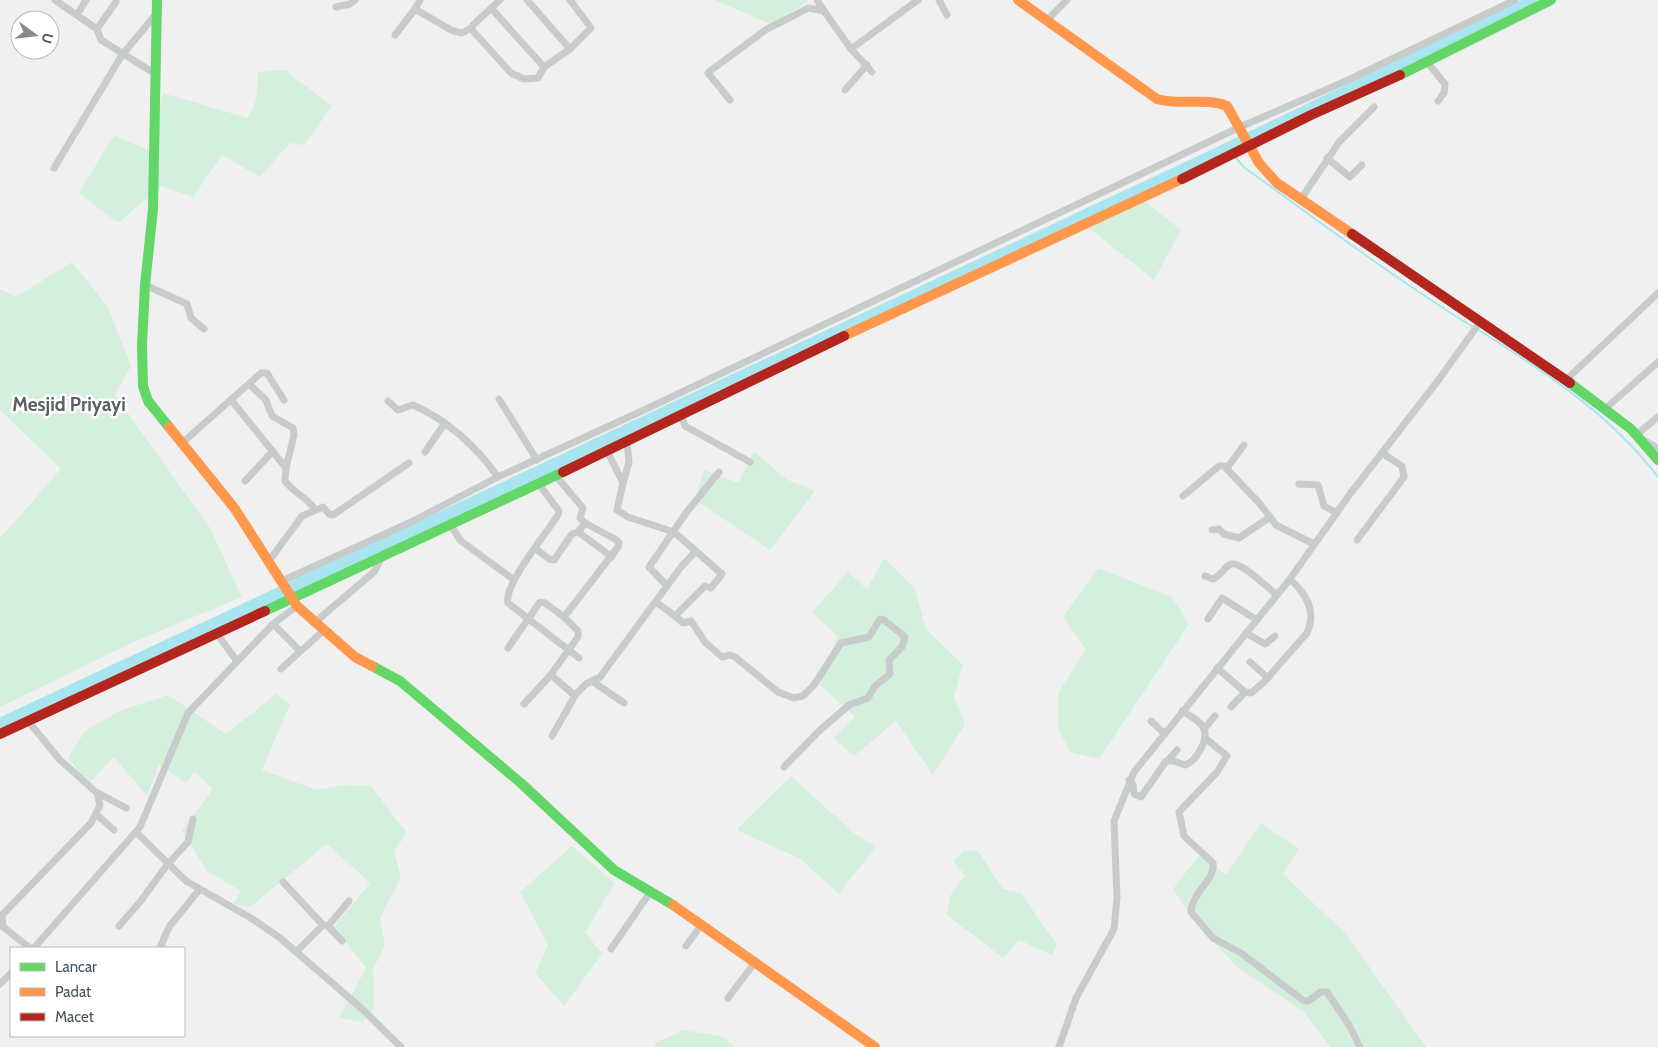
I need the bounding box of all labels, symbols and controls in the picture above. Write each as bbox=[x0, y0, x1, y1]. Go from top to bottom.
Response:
north arrow bbox=[10, 10, 60, 60]
text: U bbox=[38, 31, 58, 46]
district label: Mesjid Priyayi bbox=[12, 393, 126, 416]
legend bbox=[10, 947, 185, 1037]
text: Lancar bbox=[55, 958, 97, 976]
text: Padat bbox=[55, 983, 91, 1001]
text: Macet bbox=[55, 1008, 94, 1026]

